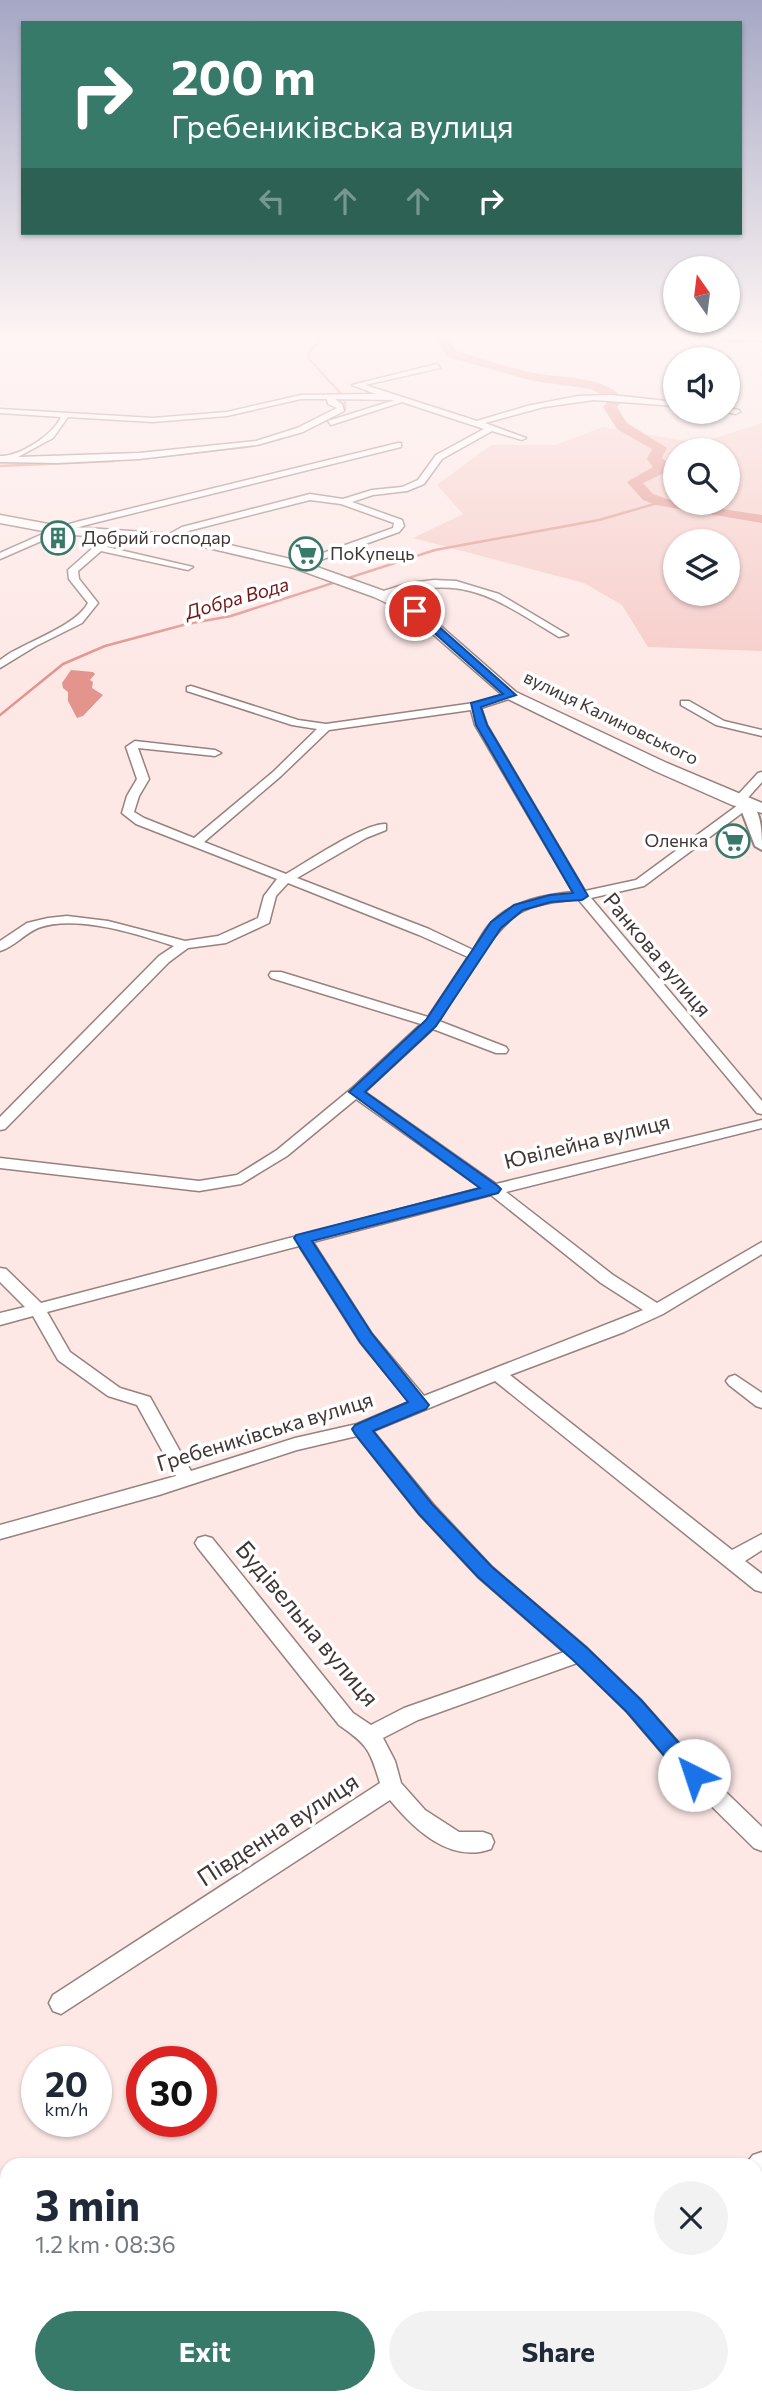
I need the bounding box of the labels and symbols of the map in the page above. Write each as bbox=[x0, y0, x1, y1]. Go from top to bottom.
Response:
north arrow bbox=[663, 256, 740, 332]
building icon: Добрий господар bbox=[39, 519, 77, 557]
place label: Добрий господар bbox=[82, 526, 231, 548]
supermarket icon: ПоКупець bbox=[287, 535, 325, 573]
place label: ПоКупець bbox=[330, 542, 414, 564]
water label: Добра Вода bbox=[180, 572, 292, 624]
pin bbox=[385, 581, 445, 641]
street label: вулиця Калиновського bbox=[520, 665, 702, 769]
supermarket icon: Оленка bbox=[714, 822, 752, 860]
place label: Оленка bbox=[644, 829, 708, 851]
street label: Ранкова вулиця bbox=[599, 887, 717, 1021]
street label: Ювілейна вулиця bbox=[501, 1108, 672, 1173]
street label: Гребениківська вулиця bbox=[153, 1386, 376, 1475]
street label: Будівельна вулиця bbox=[230, 1534, 386, 1712]
position arrow bbox=[657, 1738, 731, 1812]
street label: Південна вулиця bbox=[191, 1766, 363, 1892]
speed limit sign: 30 bbox=[126, 2046, 217, 2137]

